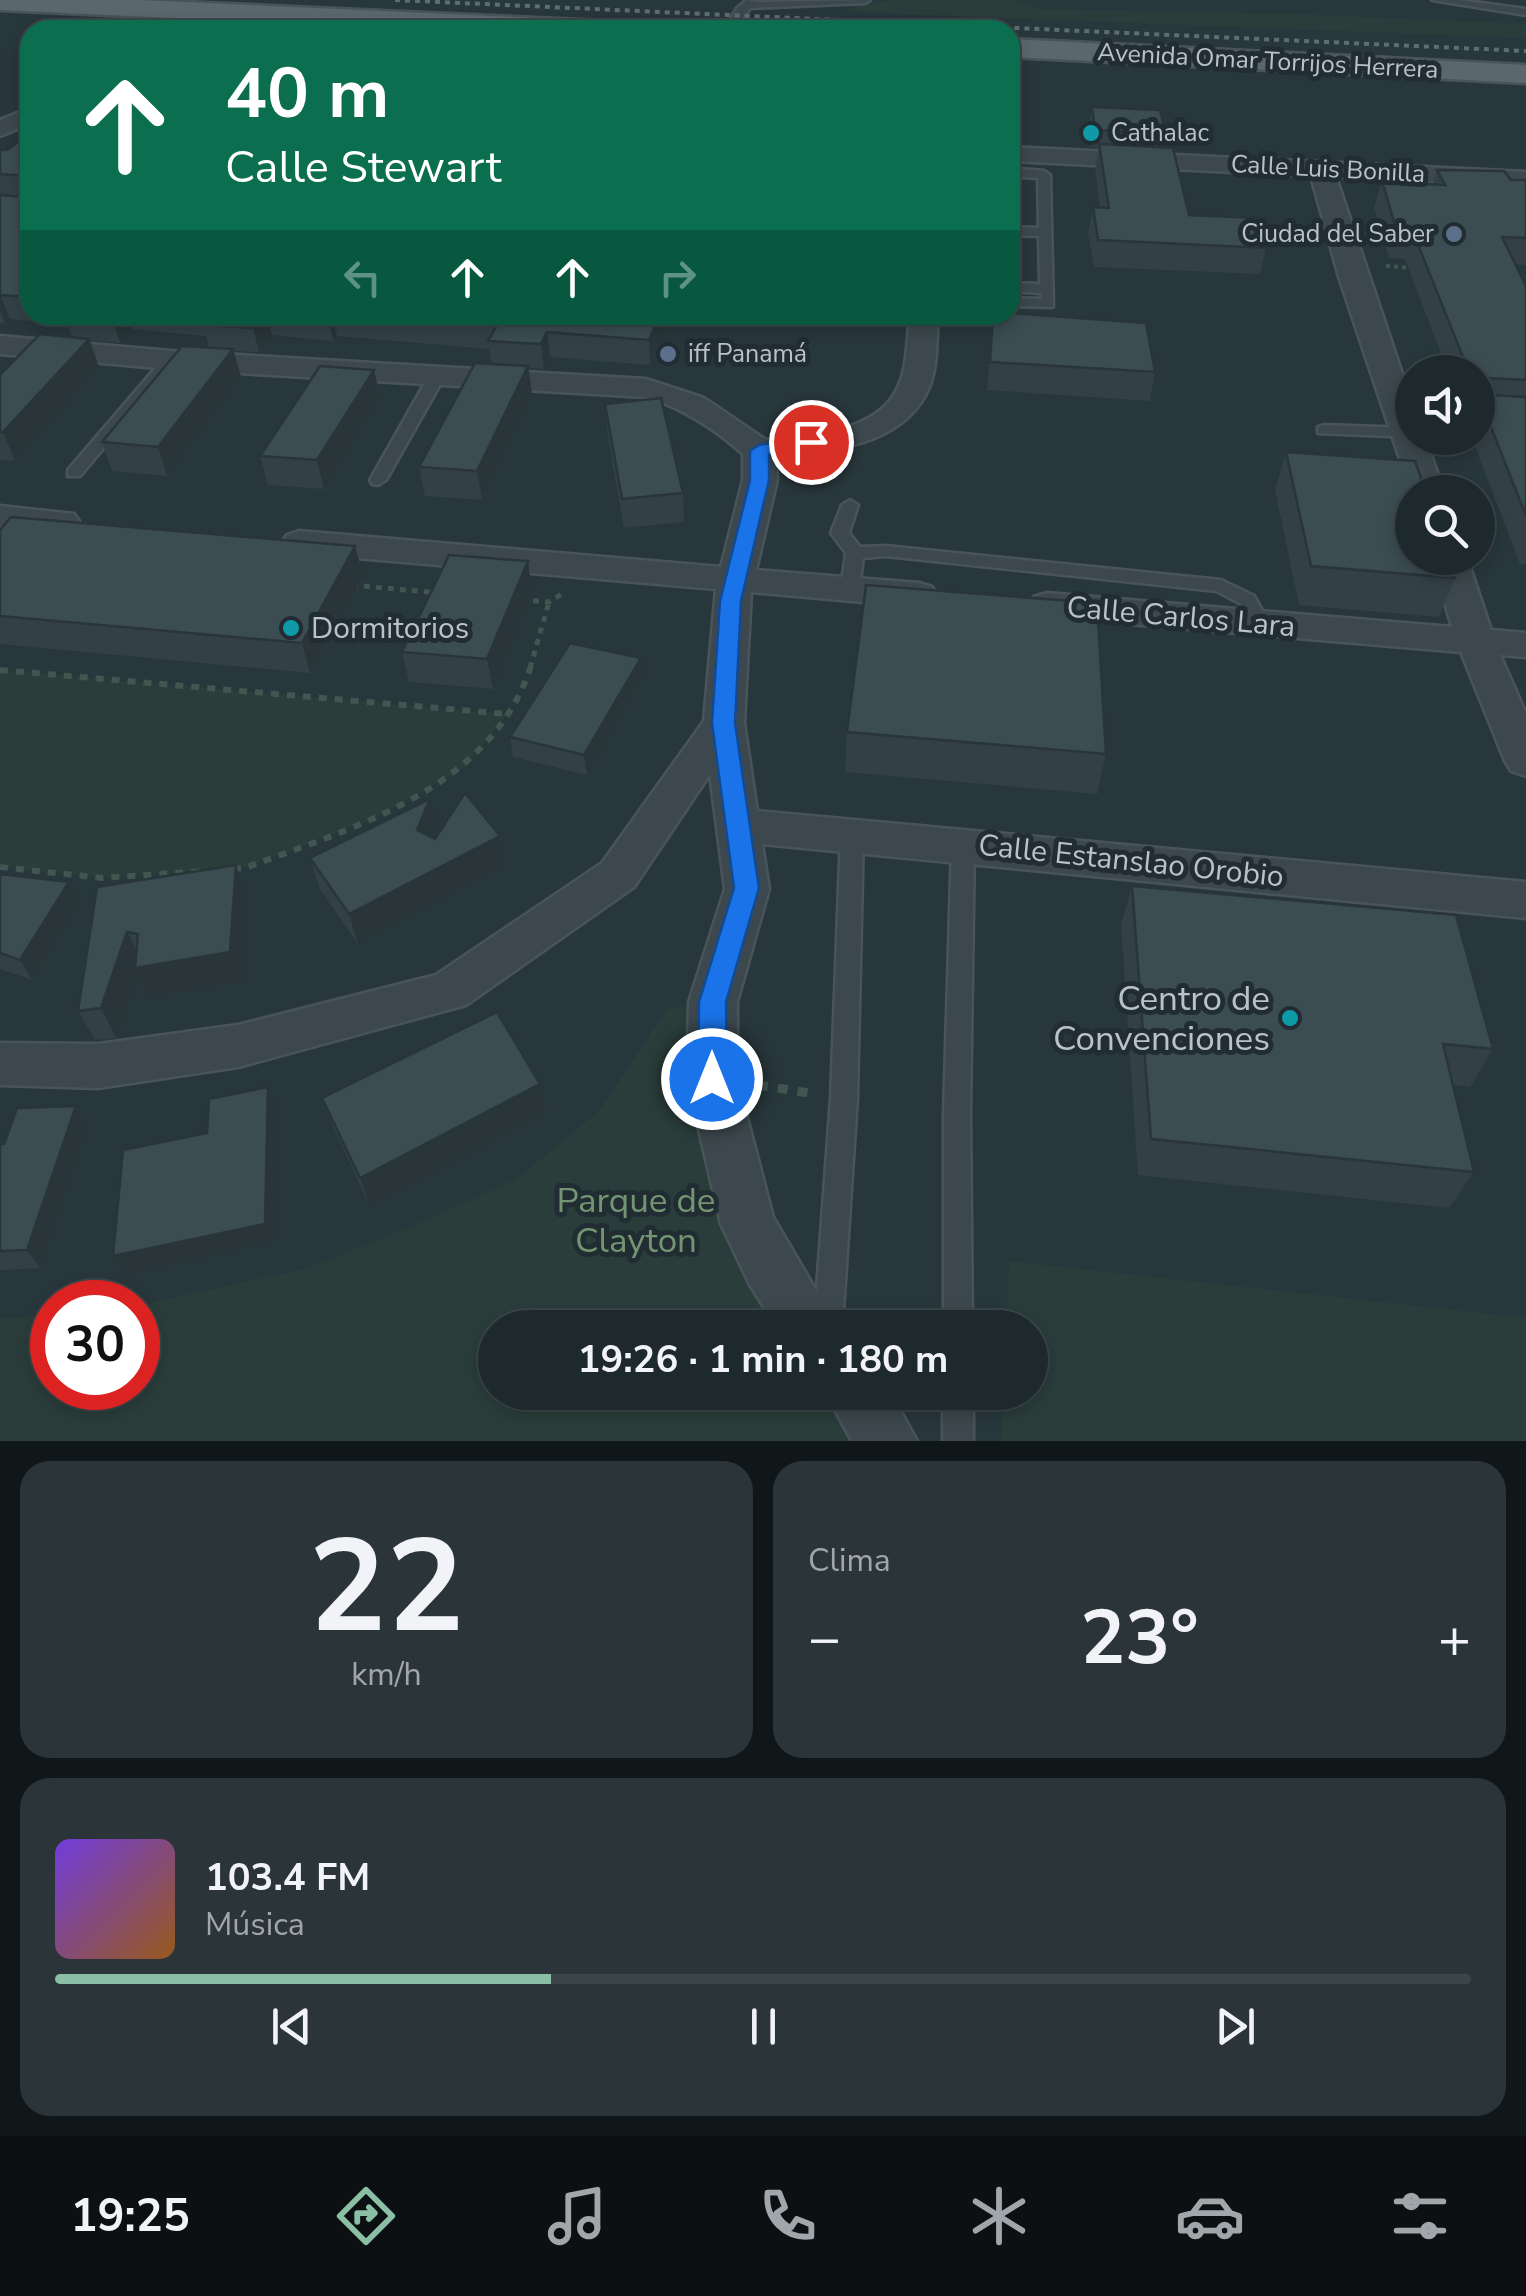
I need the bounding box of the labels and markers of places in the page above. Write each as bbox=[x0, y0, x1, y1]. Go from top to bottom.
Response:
place label: Cathalac bbox=[1111, 116, 1210, 150]
marker: Cathalac bbox=[1080, 122, 1102, 144]
place label: Ciudad del Saber bbox=[1241, 217, 1434, 251]
marker: Ciudad del Saber bbox=[1443, 223, 1465, 245]
place label: iff Panamá bbox=[688, 337, 807, 371]
marker: iff Panamá bbox=[657, 343, 679, 365]
pin bbox=[769, 400, 854, 485]
place label: Dormitorios bbox=[311, 608, 469, 649]
marker: Dormitorios bbox=[280, 617, 302, 639]
place label: Centro de Convenciones bbox=[1053, 975, 1270, 1062]
marker: Centro de Convenciones bbox=[1279, 1007, 1301, 1029]

